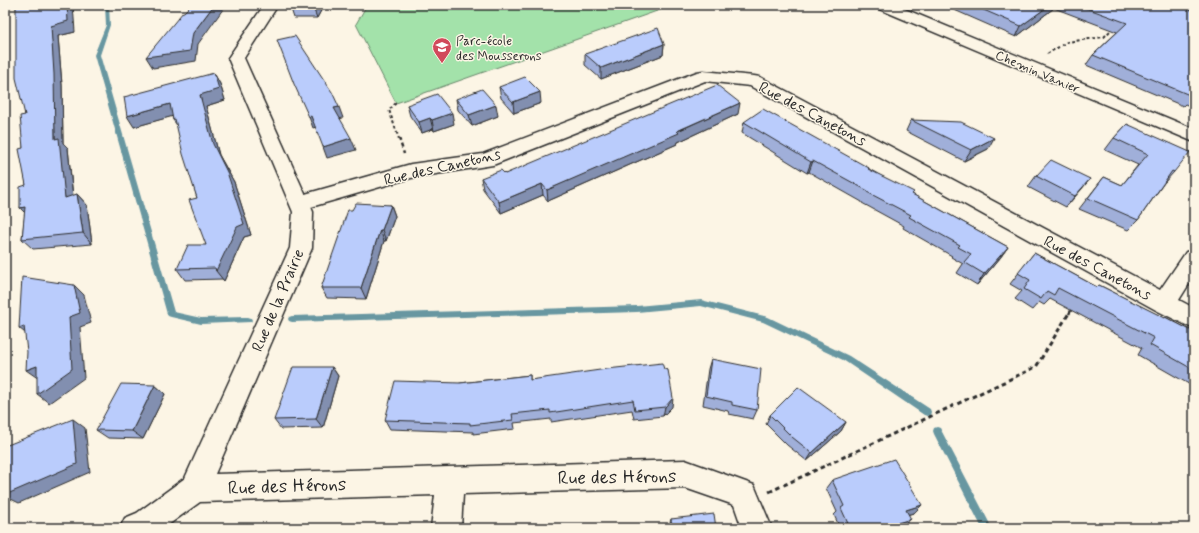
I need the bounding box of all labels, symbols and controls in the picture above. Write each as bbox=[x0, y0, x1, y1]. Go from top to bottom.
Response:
place label: Parc-école des Mousserons bbox=[456, 33, 542, 65]
school or university icon: Parc-école des Mousserons bbox=[431, 36, 453, 64]
street label: Chemin Vanier bbox=[993, 47, 1083, 98]
street label: Rue des Canetons bbox=[755, 77, 870, 152]
street label: Rue des Canetons bbox=[382, 144, 503, 191]
street label: Rue des Canetons bbox=[1040, 231, 1155, 306]
street label: Rue de la Prairie bbox=[247, 246, 309, 355]
street label: Rue des Hérons bbox=[557, 464, 677, 491]
street label: Rue des Hérons bbox=[227, 472, 347, 501]

